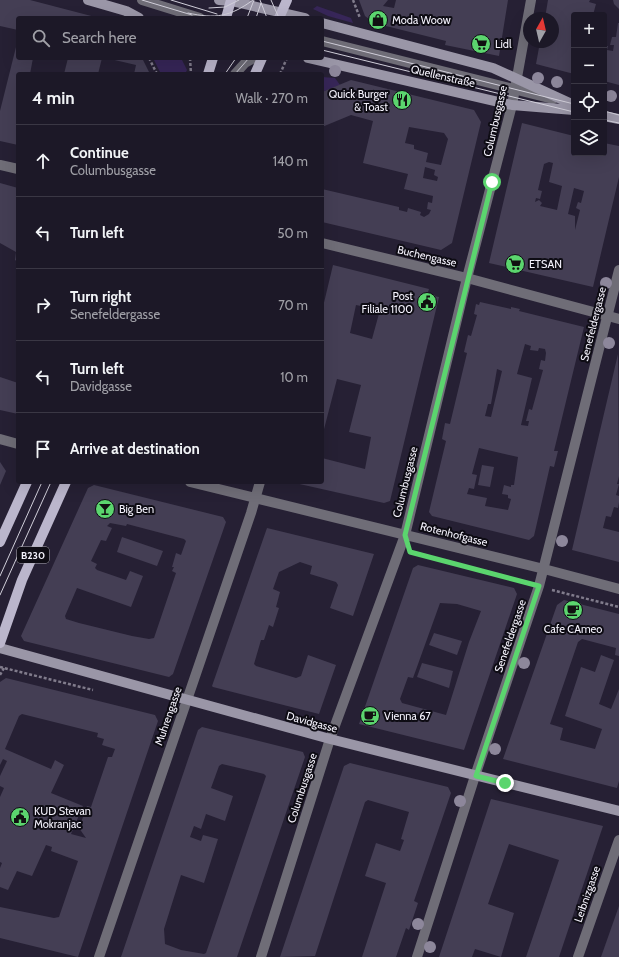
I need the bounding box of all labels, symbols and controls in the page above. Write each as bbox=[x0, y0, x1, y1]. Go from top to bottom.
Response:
shop icon: Moda Woow bbox=[367, 9, 389, 31]
north arrow bbox=[523, 12, 559, 48]
map controls bbox=[571, 12, 607, 156]
button: + bbox=[571, 12, 607, 48]
place label: Moda Woow bbox=[392, 13, 451, 27]
search box bbox=[16, 16, 324, 60]
icon: search bbox=[30, 27, 52, 49]
text: Search here bbox=[62, 29, 137, 47]
supermarket icon: Lidl bbox=[470, 33, 492, 55]
place label: Lidl bbox=[495, 37, 512, 51]
button: − bbox=[571, 48, 607, 84]
street label: Quellenstraße bbox=[409, 62, 477, 90]
street label: Columbusgasse bbox=[480, 84, 510, 158]
button: locate bbox=[571, 84, 607, 120]
place label: Quick Burger & Toast bbox=[329, 87, 389, 114]
text: 4 min bbox=[32, 88, 75, 108]
restaurant icon: Quick Burger & Toast bbox=[391, 89, 413, 111]
text: Walk · 270 m bbox=[236, 90, 308, 106]
button: layers bbox=[571, 120, 607, 156]
text: Continue bbox=[70, 144, 129, 162]
icon: ahead bbox=[32, 150, 54, 172]
text: 140 m bbox=[273, 153, 308, 169]
text: Columbusgasse bbox=[70, 162, 156, 178]
route start bbox=[483, 173, 501, 191]
icon: left bbox=[32, 222, 54, 244]
text: Turn left bbox=[70, 224, 124, 242]
text: 50 m bbox=[278, 225, 308, 241]
street label: Buchengasse bbox=[396, 242, 458, 270]
supermarket icon: ETSAN bbox=[504, 253, 526, 275]
place label: ETSAN bbox=[529, 257, 562, 271]
street label: Senefeldergasse bbox=[577, 285, 609, 363]
text: Turn right bbox=[70, 288, 131, 306]
place label: Post Filiale 1100 bbox=[362, 289, 413, 316]
public building icon: Post Filiale 1100 bbox=[416, 291, 438, 313]
icon: right bbox=[32, 294, 54, 316]
text: 70 m bbox=[278, 297, 308, 313]
text: Senefeldergasse bbox=[70, 306, 160, 322]
text: Turn left bbox=[70, 360, 124, 378]
icon: left bbox=[32, 366, 54, 388]
text: 10 m bbox=[280, 369, 308, 385]
text: Davidgasse bbox=[70, 378, 132, 394]
icon: arrive bbox=[32, 438, 54, 460]
text: Arrive at destination bbox=[70, 440, 200, 458]
street label: Columbusgasse bbox=[389, 445, 421, 519]
bar icon: Big Ben bbox=[94, 498, 116, 520]
place label: Big Ben bbox=[119, 502, 154, 516]
street label: Rotenhofgasse bbox=[419, 519, 489, 549]
road number: B230 bbox=[17, 547, 49, 563]
street label: Senefeldergasse bbox=[491, 597, 529, 674]
cafe icon: Cafe CAmeo bbox=[562, 599, 584, 621]
place label: Cafe CAmeo bbox=[544, 622, 602, 636]
street label: Muhrengasse bbox=[151, 684, 185, 747]
cafe icon: Vienna 67 bbox=[359, 705, 381, 727]
street label: Davidgasse bbox=[285, 708, 339, 736]
place label: Vienna 67 bbox=[384, 709, 431, 723]
street label: Columbusgasse bbox=[284, 751, 320, 825]
route end bbox=[496, 774, 514, 792]
place label: KUD Stevan Mokranjac bbox=[34, 804, 91, 831]
public building icon: KUD Stevan Mokranjac bbox=[9, 806, 31, 828]
street label: Leibnizgasse bbox=[571, 864, 603, 924]

